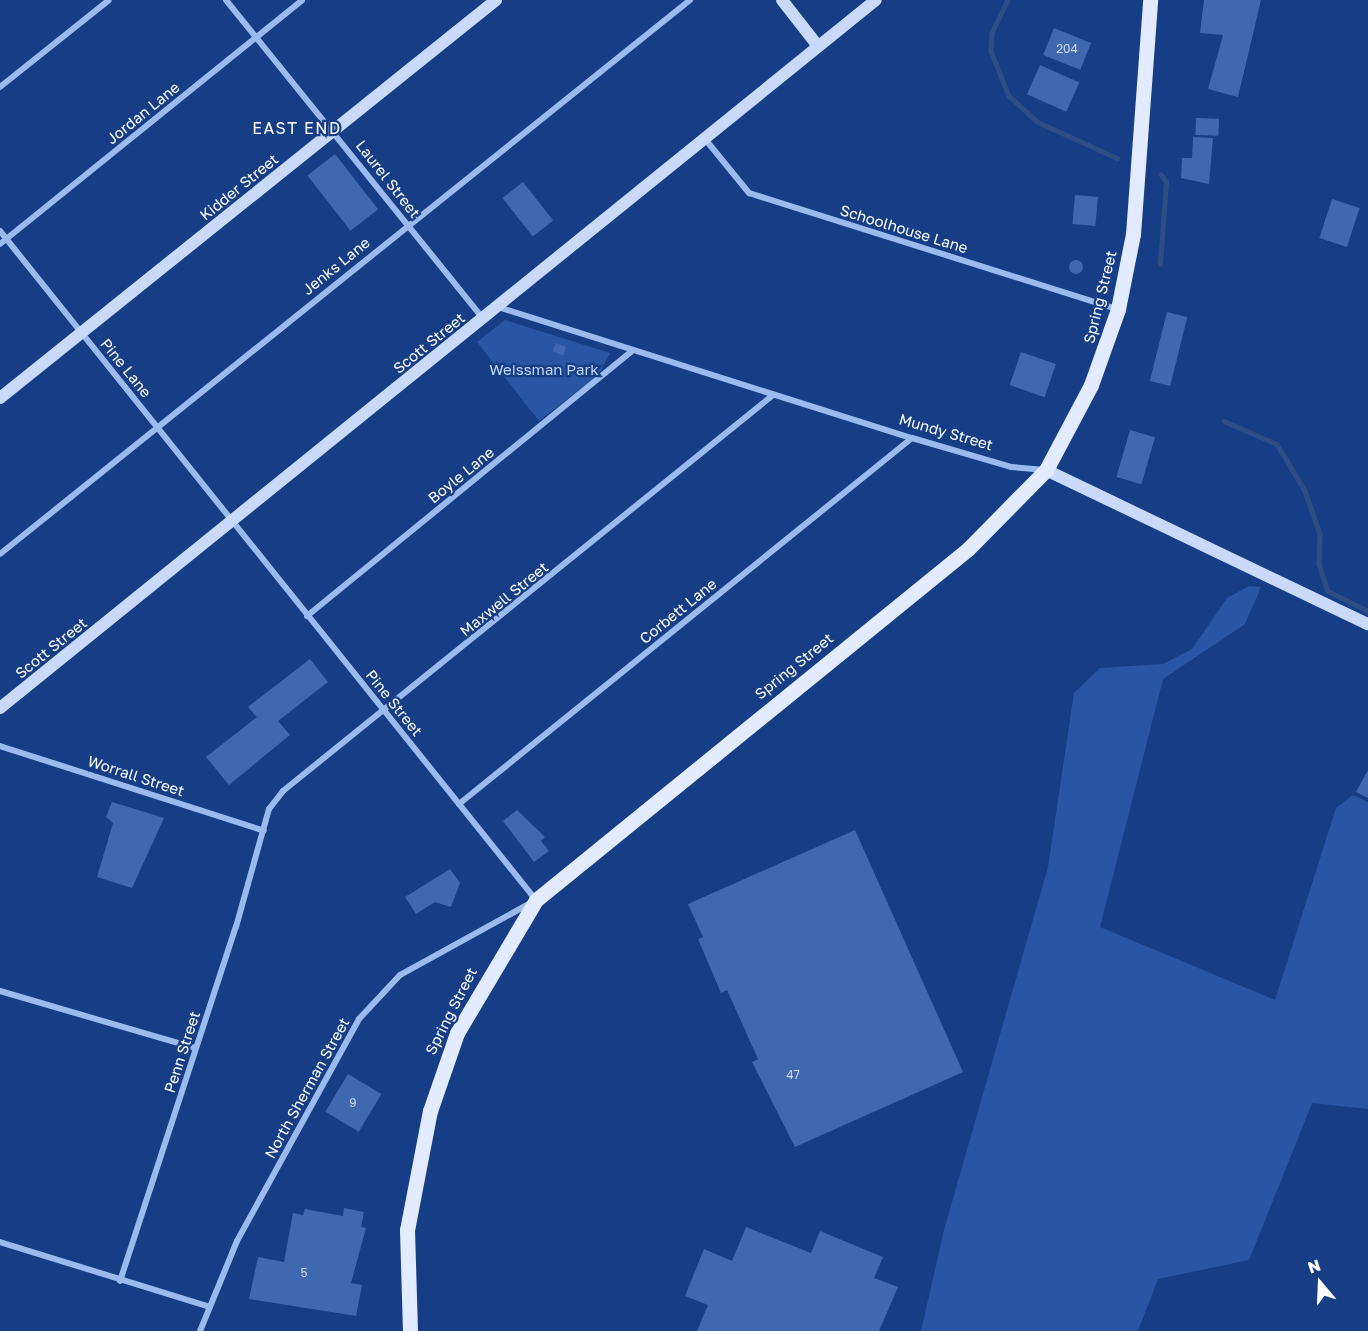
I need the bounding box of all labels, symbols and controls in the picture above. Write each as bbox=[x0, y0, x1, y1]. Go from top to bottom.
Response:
house number: 204 bbox=[1056, 42, 1078, 56]
street label: Jordan Lane bbox=[103, 78, 183, 148]
district label: EAST END bbox=[252, 118, 342, 138]
street label: Laurel Street bbox=[352, 137, 424, 221]
street label: Kidder Street bbox=[196, 150, 282, 224]
street label: Schoolhouse Lane bbox=[838, 201, 970, 257]
street label: Jenks Lane bbox=[299, 233, 373, 299]
street label: Spring Street bbox=[1080, 249, 1120, 345]
street label: Scott Street bbox=[390, 309, 468, 377]
street label: Pine Lane bbox=[97, 335, 155, 401]
park label: Weissman Park bbox=[489, 361, 599, 379]
street label: Mundy Street bbox=[897, 410, 995, 454]
street label: Boyle Lane bbox=[425, 443, 497, 507]
street label: Maxwell Street bbox=[456, 558, 552, 640]
street label: Corbett Lane bbox=[636, 575, 720, 647]
street label: Scott Street bbox=[12, 614, 90, 682]
street label: Spring Street bbox=[751, 629, 837, 703]
street label: Pine Street bbox=[362, 666, 426, 740]
street label: Worrall Street bbox=[85, 752, 187, 800]
street label: Spring Street bbox=[421, 964, 481, 1058]
street label: Penn Street bbox=[160, 1009, 204, 1095]
street label: North Sherman Street bbox=[261, 1015, 353, 1161]
house number: 47 bbox=[786, 1068, 800, 1082]
house number: 9 bbox=[349, 1096, 357, 1110]
north arrow bbox=[1290, 1253, 1350, 1313]
text: N bbox=[1305, 1255, 1323, 1277]
house number: 5 bbox=[301, 1266, 307, 1280]

